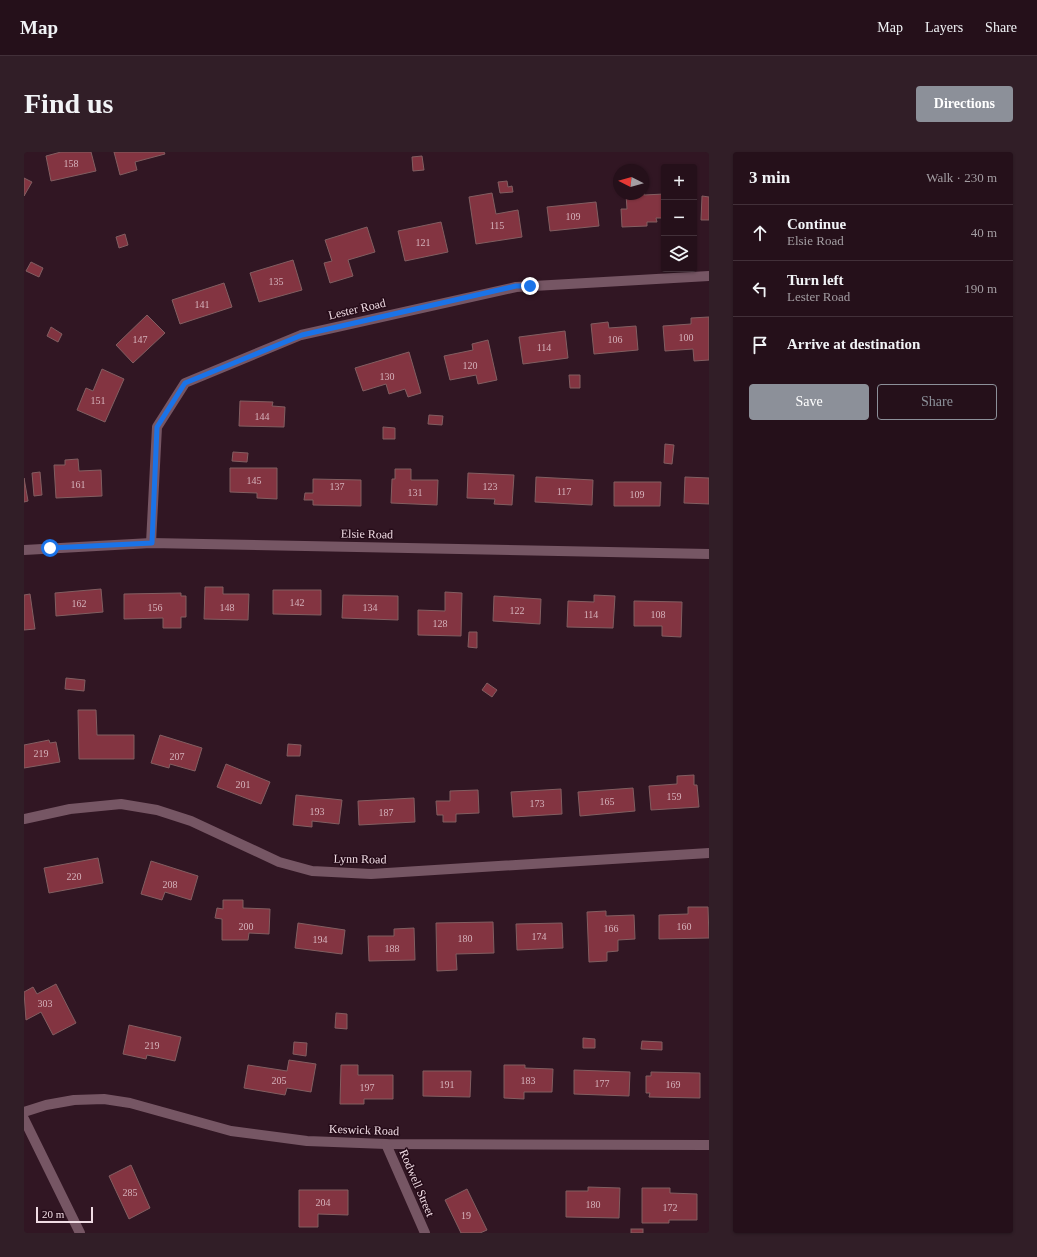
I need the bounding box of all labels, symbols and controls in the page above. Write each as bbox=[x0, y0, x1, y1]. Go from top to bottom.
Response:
text: Map bbox=[20, 17, 58, 38]
text: Map bbox=[877, 20, 903, 35]
text: Layers bbox=[925, 20, 963, 35]
text: Share bbox=[985, 20, 1017, 35]
button: Directions bbox=[916, 86, 1013, 122]
text: Find us bbox=[24, 88, 114, 119]
house number: 158 bbox=[64, 158, 79, 169]
north arrow bbox=[613, 164, 649, 200]
map controls bbox=[661, 164, 697, 272]
button: + bbox=[661, 164, 697, 200]
text: 3 min bbox=[749, 168, 790, 187]
text: Walk · 230 m bbox=[926, 170, 997, 185]
button: − bbox=[661, 200, 697, 236]
house number: 109 bbox=[566, 211, 581, 222]
text: Continue bbox=[787, 216, 846, 232]
house number: 115 bbox=[490, 220, 504, 231]
icon: ahead bbox=[749, 222, 771, 244]
text: 40 m bbox=[971, 225, 997, 240]
text: Elsie Road bbox=[787, 233, 844, 248]
button: layers bbox=[661, 236, 697, 272]
house number: 121 bbox=[416, 237, 431, 248]
text: Turn left bbox=[787, 272, 844, 288]
house number: 135 bbox=[269, 276, 284, 287]
route end bbox=[521, 277, 539, 295]
icon: left bbox=[749, 278, 771, 300]
text: 190 m bbox=[964, 281, 997, 296]
text: Lester Road bbox=[787, 289, 850, 304]
street label: Lester Road bbox=[327, 296, 387, 322]
house number: 141 bbox=[195, 299, 210, 310]
house number: 100 bbox=[679, 332, 694, 343]
house number: 147 bbox=[133, 334, 148, 345]
house number: 106 bbox=[608, 334, 623, 345]
icon: arrive bbox=[749, 334, 771, 356]
text: Arrive at destination bbox=[787, 336, 920, 352]
house number: 114 bbox=[537, 342, 551, 353]
house number: 120 bbox=[463, 360, 478, 371]
house number: 130 bbox=[380, 371, 395, 382]
button: Save bbox=[749, 384, 869, 420]
button: Share bbox=[877, 384, 997, 420]
house number: 151 bbox=[91, 395, 106, 406]
house number: 144 bbox=[255, 411, 270, 422]
house number: 145 bbox=[247, 475, 262, 486]
house number: 161 bbox=[71, 479, 86, 490]
house number: 137 bbox=[330, 481, 345, 492]
house number: 123 bbox=[483, 481, 498, 492]
house number: 117 bbox=[557, 486, 571, 497]
house number: 131 bbox=[408, 487, 423, 498]
house number: 109 bbox=[630, 489, 645, 500]
street label: Elsie Road bbox=[341, 527, 393, 541]
route start bbox=[41, 539, 59, 557]
house number: 142 bbox=[290, 597, 305, 608]
house number: 162 bbox=[72, 598, 87, 609]
house number: 156 bbox=[148, 602, 163, 613]
house number: 148 bbox=[220, 602, 235, 613]
house number: 134 bbox=[363, 602, 378, 613]
house number: 122 bbox=[510, 605, 525, 616]
house number: 114 bbox=[584, 609, 598, 620]
house number: 108 bbox=[651, 609, 666, 620]
house number: 128 bbox=[433, 618, 448, 629]
house number: 219 bbox=[34, 748, 49, 759]
house number: 207 bbox=[170, 751, 185, 762]
house number: 201 bbox=[236, 779, 251, 790]
house number: 159 bbox=[667, 791, 682, 802]
house number: 165 bbox=[600, 796, 615, 807]
house number: 173 bbox=[530, 798, 545, 809]
house number: 193 bbox=[310, 806, 325, 817]
house number: 187 bbox=[379, 807, 394, 818]
street label: Lynn Road bbox=[333, 852, 387, 866]
house number: 220 bbox=[67, 871, 82, 882]
house number: 208 bbox=[163, 879, 178, 890]
house number: 200 bbox=[239, 921, 254, 932]
house number: 160 bbox=[677, 921, 692, 932]
house number: 166 bbox=[604, 923, 619, 934]
house number: 174 bbox=[532, 931, 547, 942]
house number: 180 bbox=[458, 933, 473, 944]
house number: 194 bbox=[313, 934, 328, 945]
house number: 188 bbox=[385, 943, 400, 954]
house number: 303 bbox=[38, 998, 53, 1009]
house number: 219 bbox=[145, 1040, 160, 1051]
house number: 205 bbox=[272, 1075, 287, 1086]
house number: 183 bbox=[521, 1075, 536, 1086]
house number: 177 bbox=[595, 1078, 610, 1089]
house number: 191 bbox=[440, 1079, 455, 1090]
house number: 169 bbox=[666, 1079, 681, 1090]
house number: 197 bbox=[360, 1082, 375, 1093]
street label: Keswick Road bbox=[329, 1122, 399, 1138]
street label: Rodwell Street bbox=[397, 1147, 438, 1219]
house number: 285 bbox=[123, 1187, 138, 1198]
house number: 204 bbox=[316, 1197, 331, 1208]
house number: 180 bbox=[586, 1199, 601, 1210]
house number: 172 bbox=[663, 1202, 678, 1213]
scale bar bbox=[36, 1205, 93, 1224]
text: 20 m bbox=[42, 1208, 64, 1220]
house number: 19 bbox=[461, 1210, 471, 1221]

